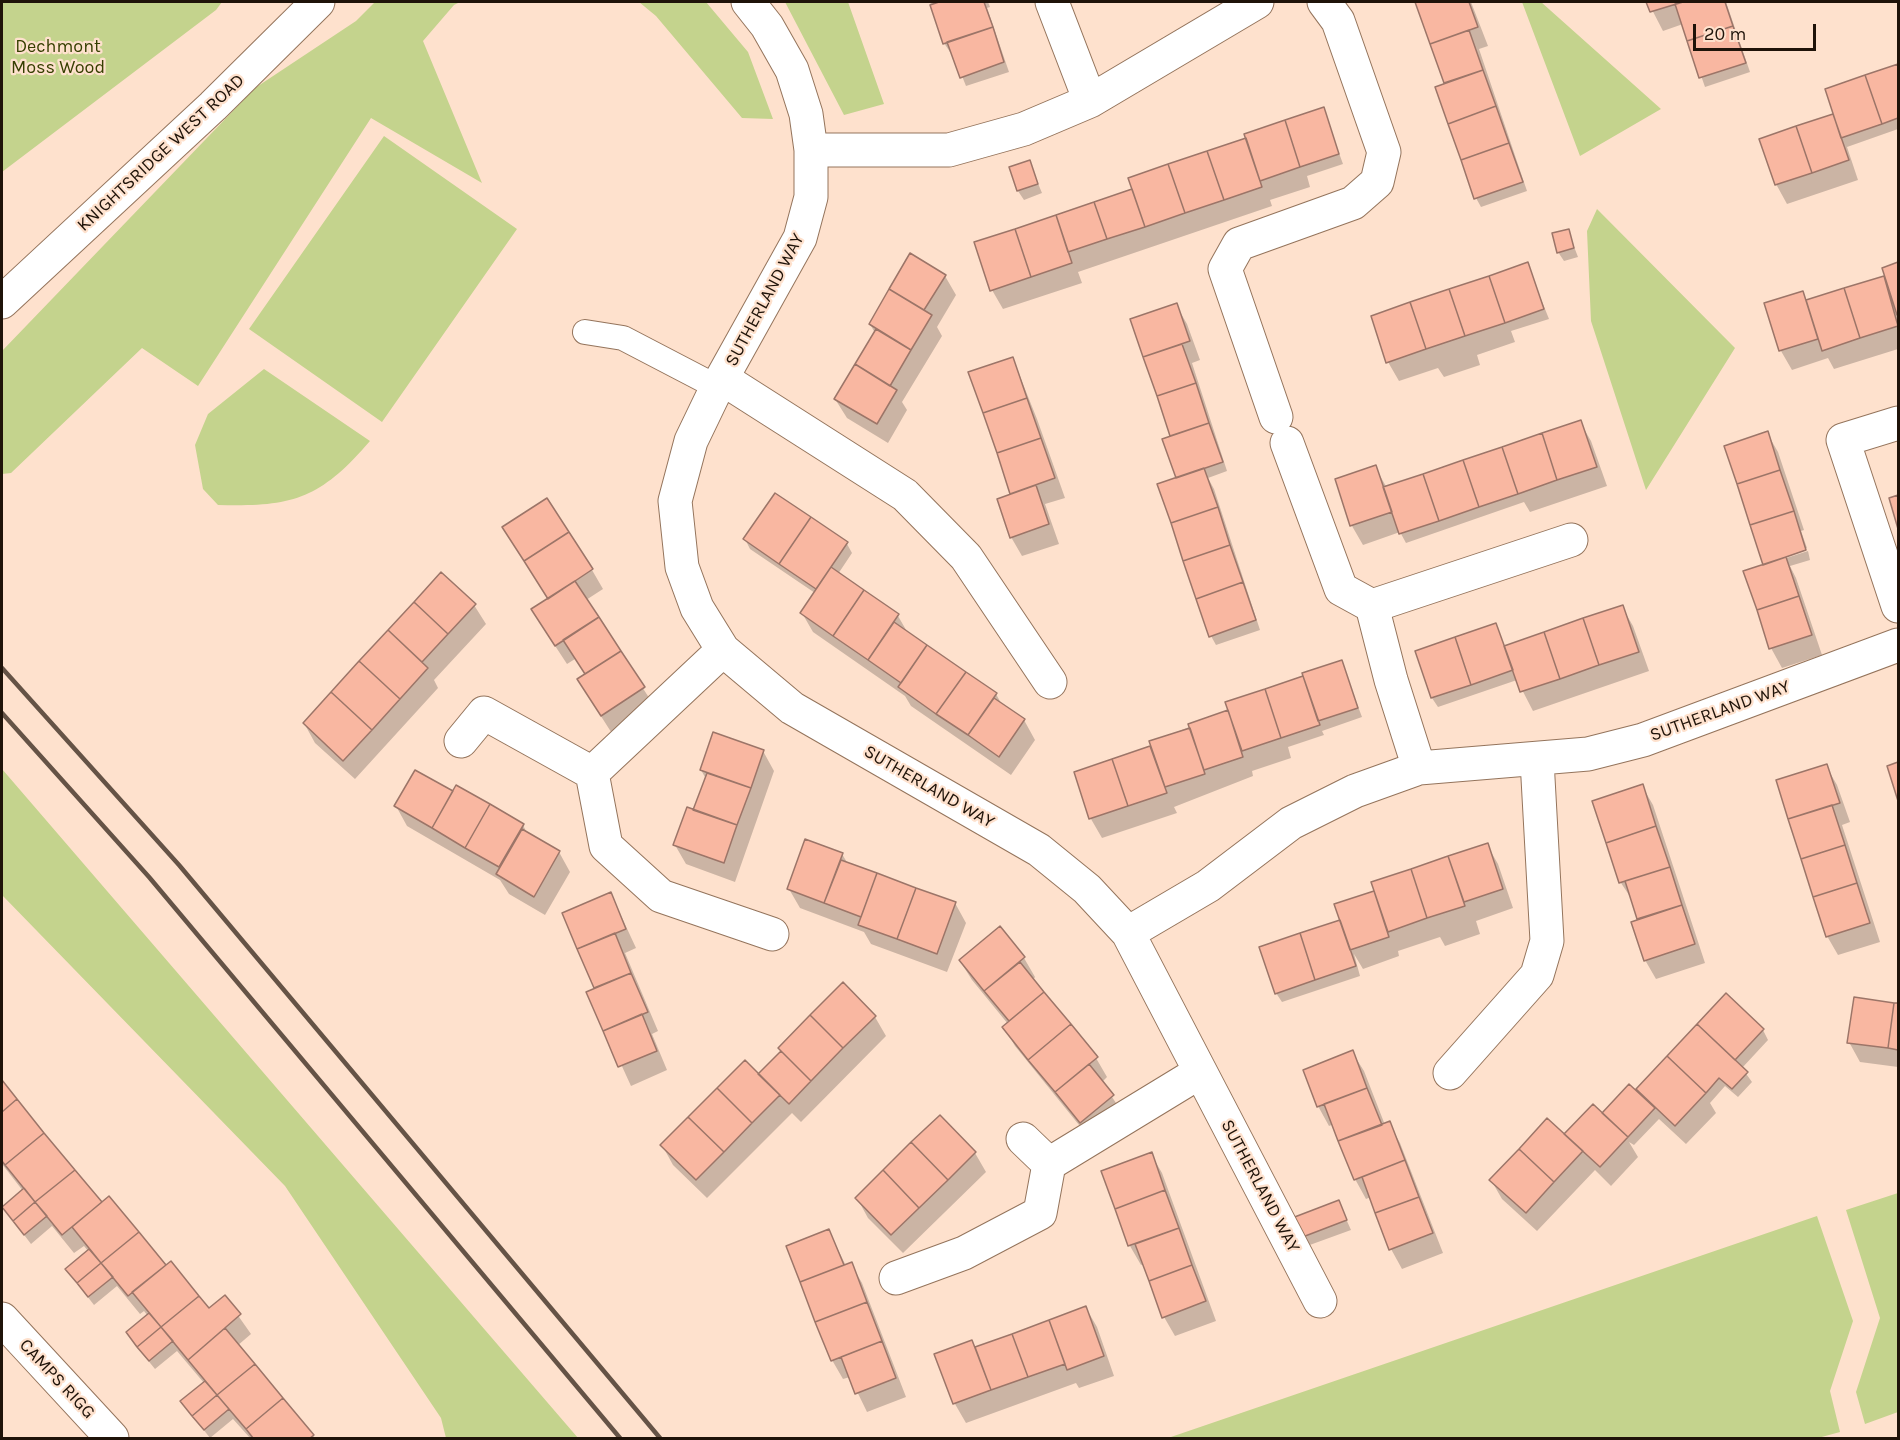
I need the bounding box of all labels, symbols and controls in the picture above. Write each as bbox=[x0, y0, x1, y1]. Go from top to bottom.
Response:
scale bar bbox=[1696, 12, 1819, 50]
text: 20 m bbox=[1704, 23, 1746, 45]
park label: Dechmont Moss Wood bbox=[11, 36, 105, 78]
street label: KNIGHTSRIDGE WEST ROAD bbox=[73, 70, 249, 236]
street label: SUTHERLAND WAY bbox=[721, 230, 809, 370]
street label: SUTHERLAND WAY bbox=[1647, 676, 1793, 746]
street label: SUTHERLAND WAY bbox=[860, 741, 998, 833]
street label: SUTHERLAND WAY bbox=[1216, 1116, 1304, 1256]
street label: CAMPS RIGG bbox=[15, 1335, 99, 1423]

